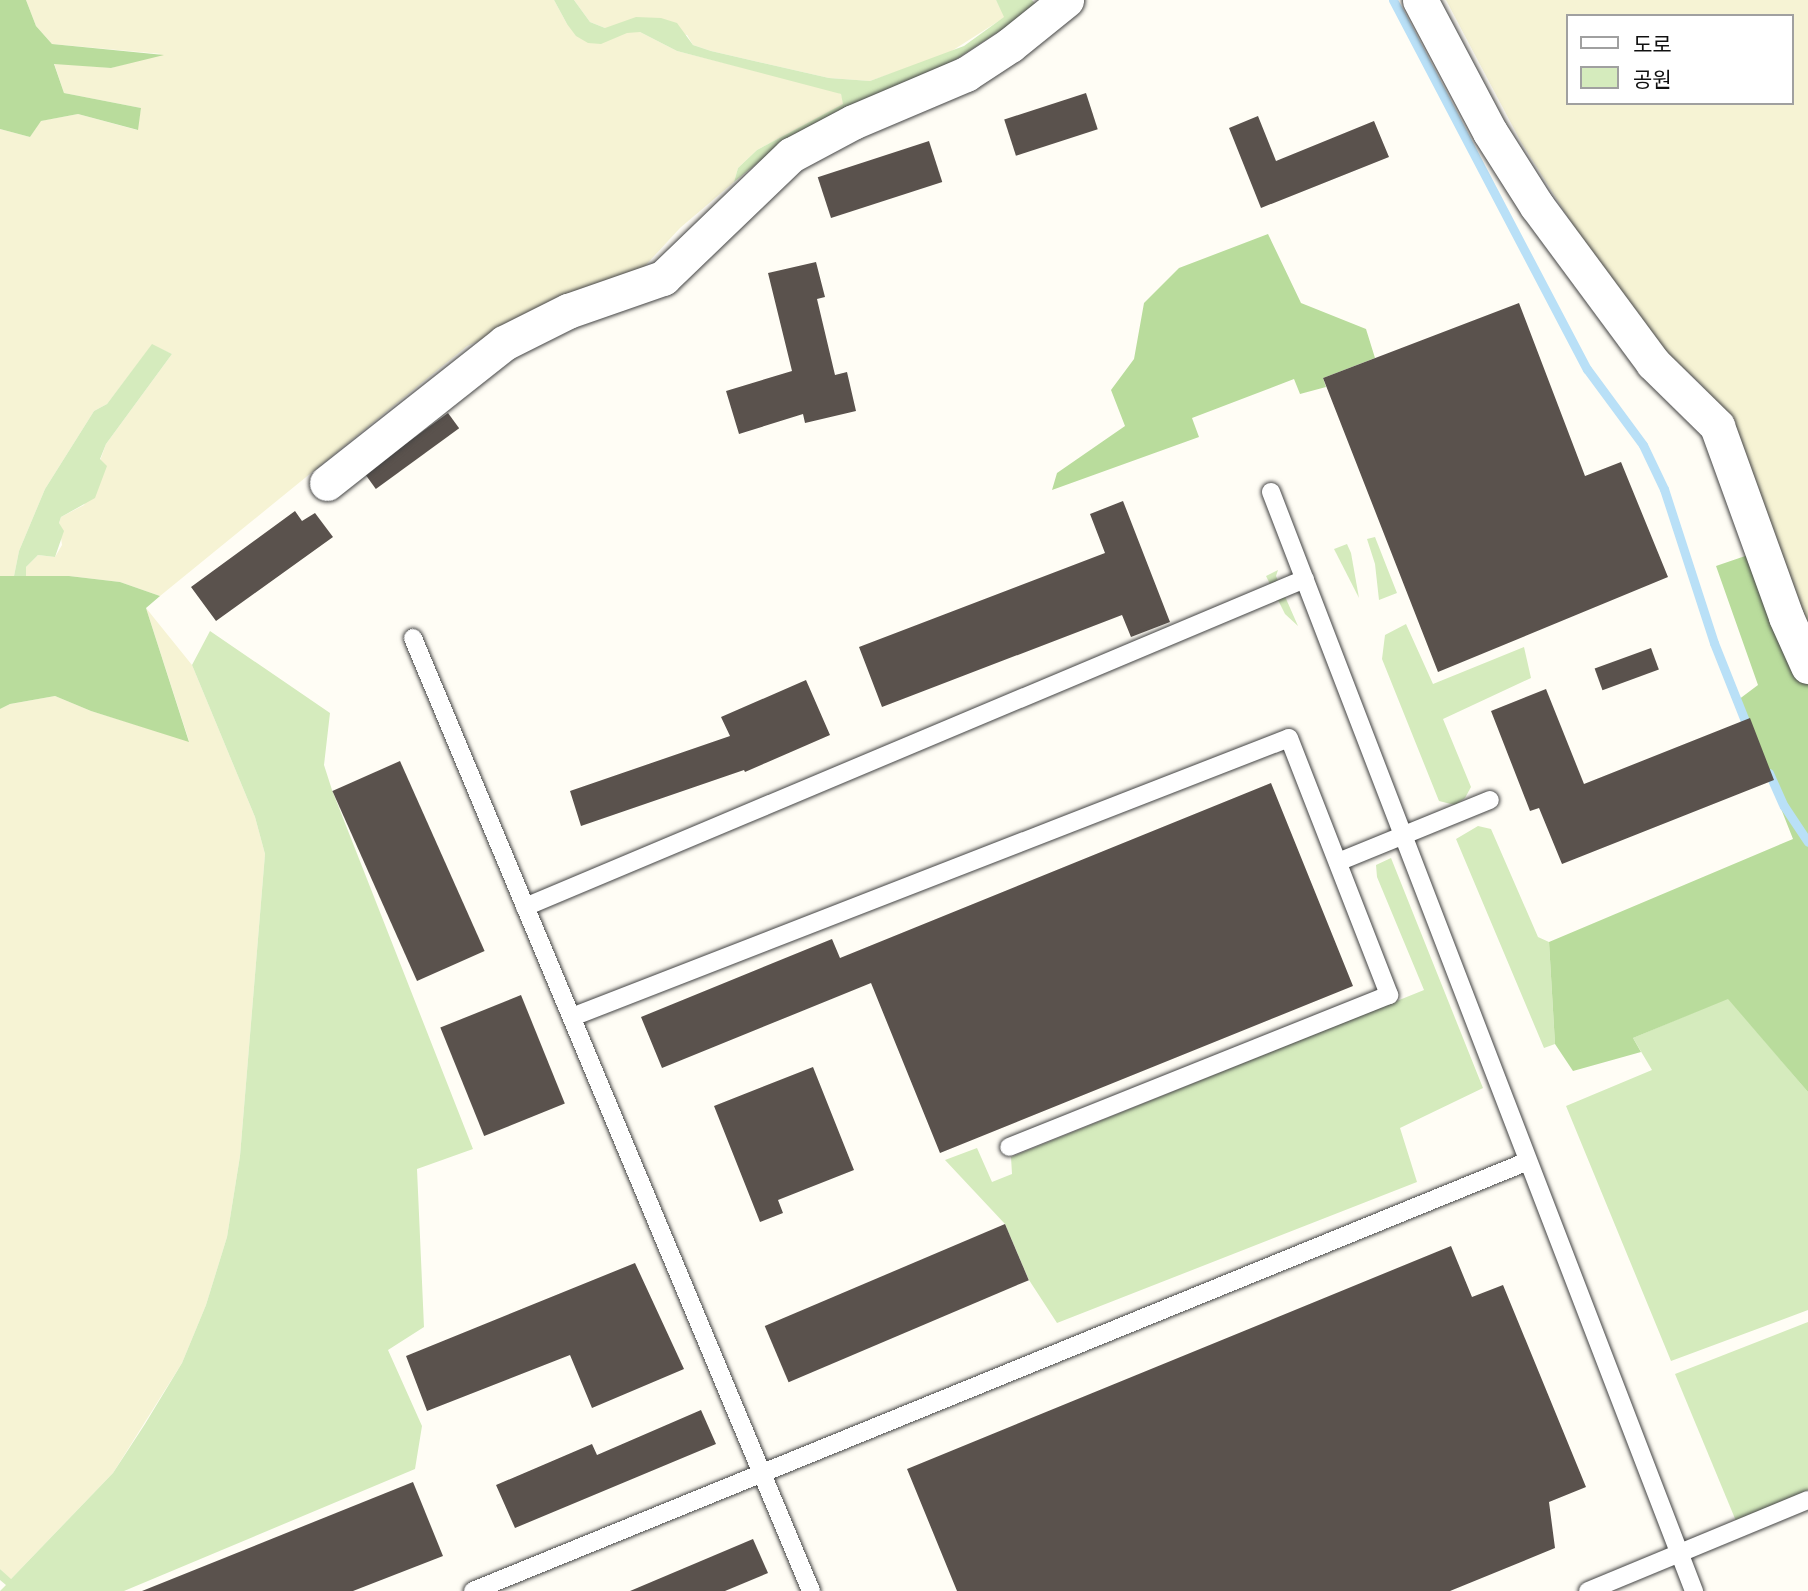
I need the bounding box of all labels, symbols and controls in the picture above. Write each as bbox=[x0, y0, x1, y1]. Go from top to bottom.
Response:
legend bbox=[1566, 14, 1794, 105]
text: 도로 bbox=[1633, 30, 1672, 58]
text: 공원 bbox=[1633, 65, 1672, 93]

